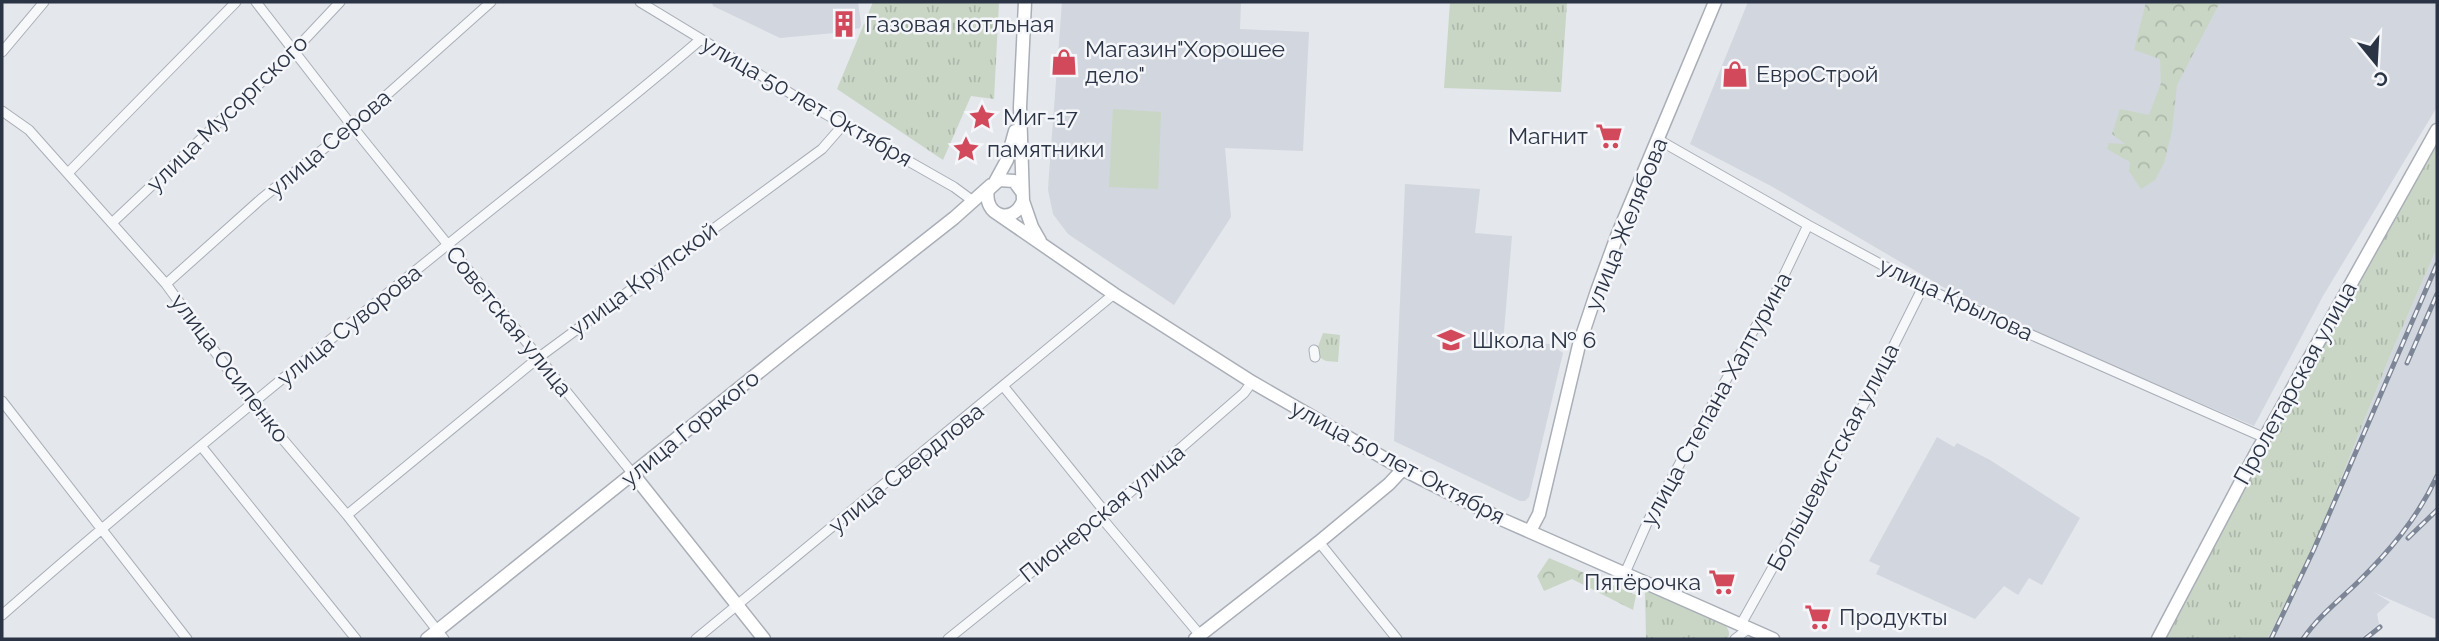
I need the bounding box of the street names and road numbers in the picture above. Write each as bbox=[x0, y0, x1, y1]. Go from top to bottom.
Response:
street label: улица Мусоргского bbox=[140, 29, 313, 197]
street label: улица 50 лет Октября bbox=[697, 29, 917, 172]
street label: улица Серова bbox=[261, 83, 396, 202]
street label: улица Желябова bbox=[1579, 134, 1672, 314]
street label: улица Крупской bbox=[564, 216, 722, 341]
street label: Советская улица bbox=[441, 240, 578, 401]
street label: улица Крылова bbox=[1875, 251, 2038, 346]
street label: улица Суворова bbox=[271, 258, 426, 391]
street label: улица Степана Халтурина bbox=[1634, 267, 1797, 530]
street label: Пролетарская улица bbox=[2228, 277, 2362, 489]
street label: улица Осипенко bbox=[166, 288, 295, 448]
street label: Большевистская улица bbox=[1761, 338, 1904, 575]
street label: улица Горького bbox=[615, 364, 764, 492]
street label: улица 50 лет Октября bbox=[1286, 394, 1510, 530]
street label: улица Свердлова bbox=[823, 397, 989, 538]
street label: Пионерская улица bbox=[1014, 438, 1190, 587]

